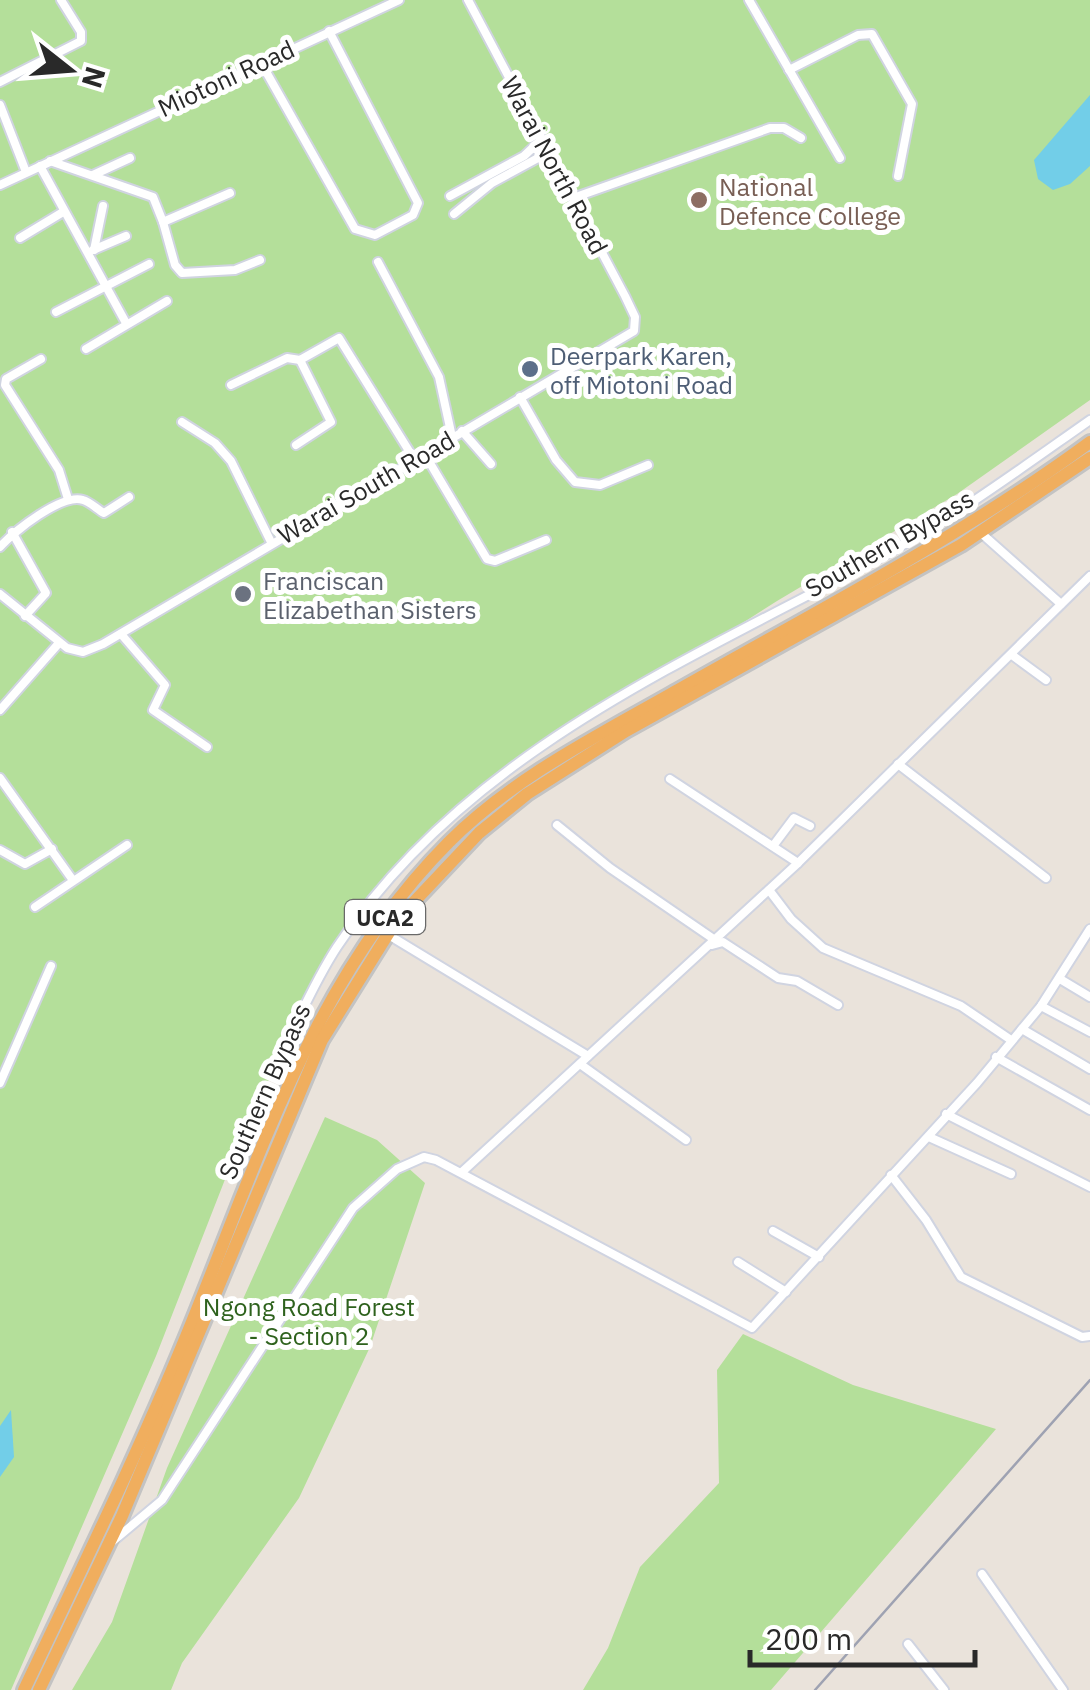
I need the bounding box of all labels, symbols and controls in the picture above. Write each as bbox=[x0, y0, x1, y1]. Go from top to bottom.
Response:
north arrow bbox=[20, 20, 120, 120]
street label: Miotoni Road bbox=[152, 32, 300, 124]
text: N bbox=[74, 62, 115, 93]
street label: Warai North Road bbox=[494, 70, 616, 260]
place label: National Defence College bbox=[719, 170, 901, 232]
marker: National Defence College bbox=[688, 189, 710, 211]
place label: Deerpark Karen, off Miotoni Road bbox=[550, 339, 733, 401]
marker: Deerpark Karen, off Miotoni Road bbox=[519, 358, 541, 380]
street label: Warai South Road bbox=[272, 423, 460, 551]
street label: Southern Bypass bbox=[799, 481, 979, 605]
place label: Franciscan Elizabethan Sisters bbox=[263, 564, 477, 626]
marker: Franciscan Elizabethan Sisters bbox=[232, 583, 254, 605]
road number: UCA2 bbox=[345, 900, 425, 934]
street label: Southern Bypass bbox=[210, 998, 318, 1184]
park label: Ngong Road Forest - Section 2 bbox=[203, 1290, 415, 1352]
scale bar bbox=[750, 1605, 975, 1667]
text: 200 m bbox=[765, 1619, 852, 1658]

